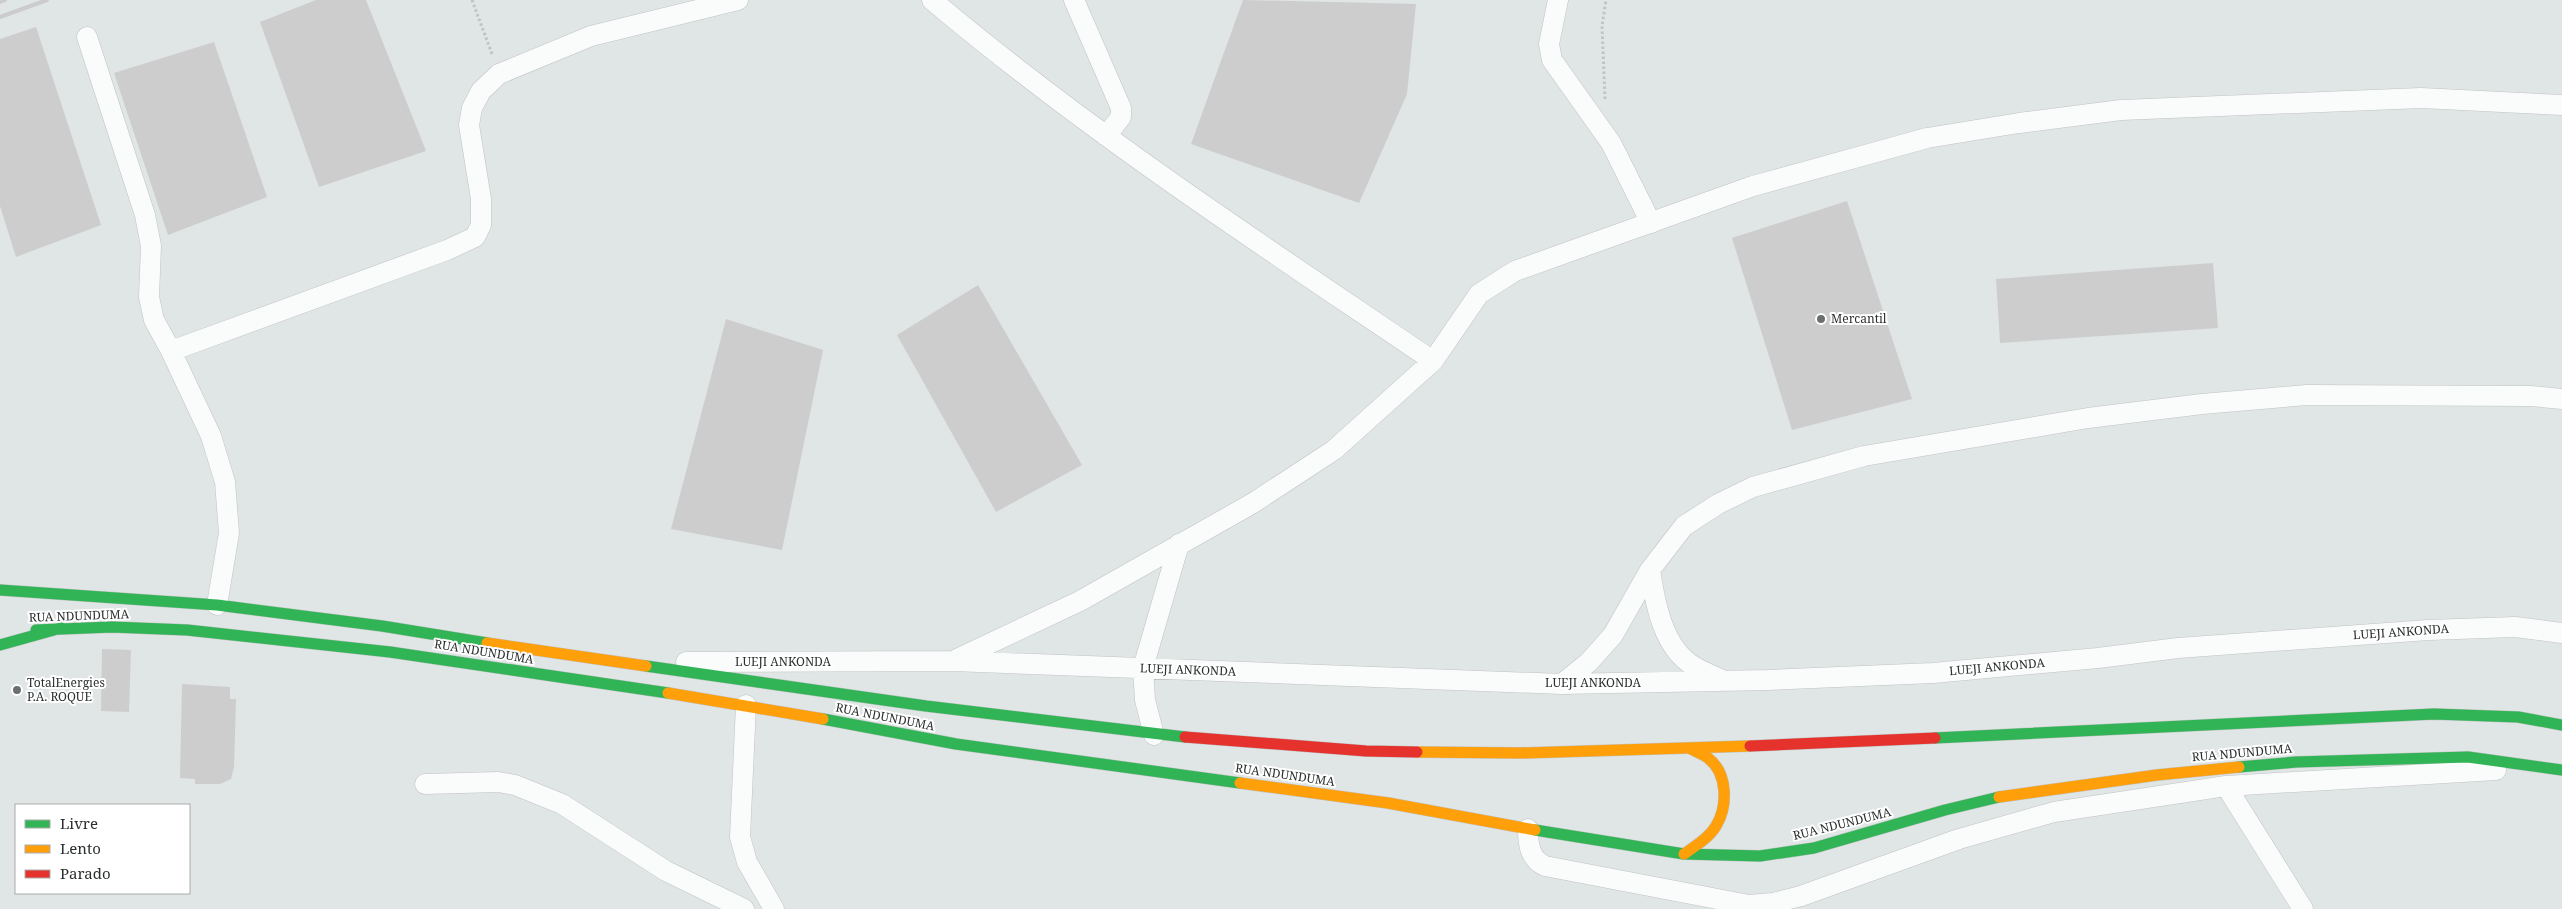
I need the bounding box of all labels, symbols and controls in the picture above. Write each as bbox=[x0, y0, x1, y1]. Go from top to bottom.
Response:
place label: Mercantil bbox=[1831, 310, 1887, 327]
marker: Mercantil bbox=[1815, 313, 1827, 325]
street label: RUA NDUNDUMA bbox=[29, 605, 130, 626]
street label: LUEJI ANKONDA bbox=[2352, 620, 2450, 643]
street label: RUA NDUNDUMA bbox=[433, 635, 536, 668]
street label: LUEJI ANKONDA bbox=[735, 653, 832, 670]
street label: LUEJI ANKONDA bbox=[1948, 654, 2046, 679]
street label: LUEJI ANKONDA bbox=[1140, 659, 1237, 680]
place label: TotalEnergies P.A. ROQUE bbox=[27, 674, 105, 705]
street label: LUEJI ANKONDA bbox=[1545, 674, 1642, 691]
marker: TotalEnergies P.A. ROQUE bbox=[11, 684, 23, 696]
street label: RUA NDUNDUMA bbox=[834, 699, 937, 735]
street label: RUA NDUNDUMA bbox=[2191, 740, 2293, 765]
street label: RUA NDUNDUMA bbox=[1234, 759, 1336, 790]
street label: RUA NDUNDUMA bbox=[1791, 803, 1893, 844]
legend bbox=[15, 804, 190, 894]
text: Livre bbox=[60, 813, 98, 833]
text: Lento bbox=[60, 838, 101, 858]
text: Parado bbox=[60, 863, 111, 883]

